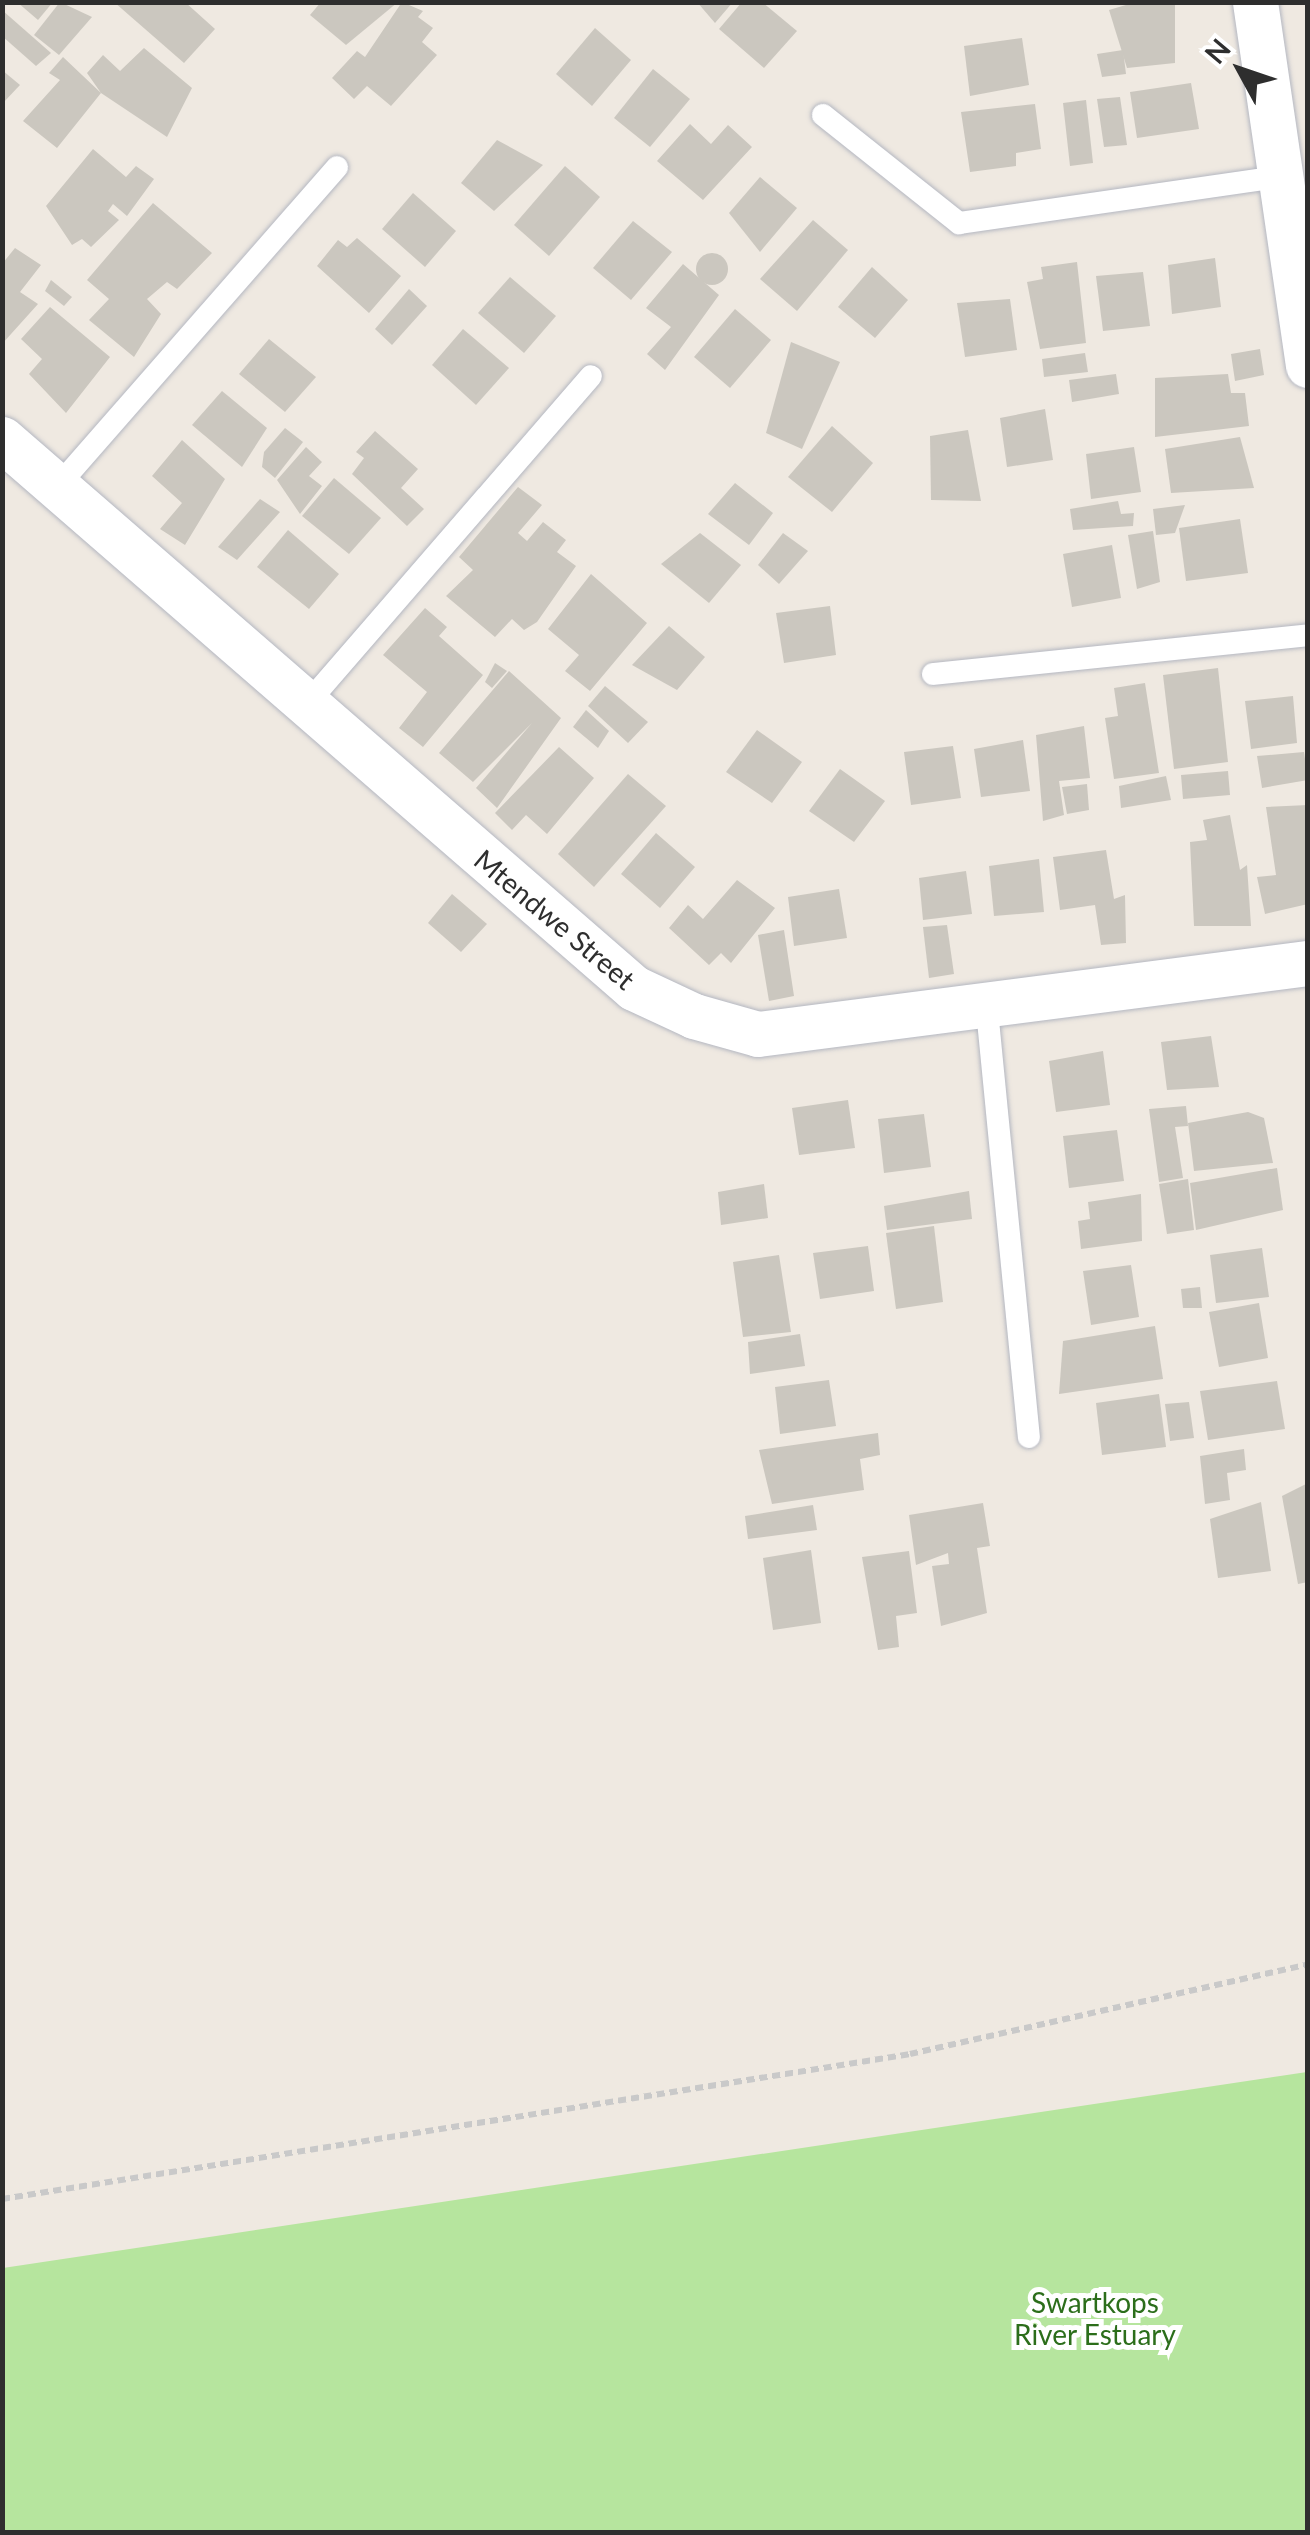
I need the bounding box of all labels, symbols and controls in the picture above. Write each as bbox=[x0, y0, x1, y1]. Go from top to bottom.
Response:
north arrow bbox=[1190, 20, 1290, 120]
text: N bbox=[1197, 32, 1237, 70]
street label: Mtendwe Street bbox=[468, 842, 642, 996]
park label: Swartkops River Estuary bbox=[1014, 2285, 1176, 2351]

